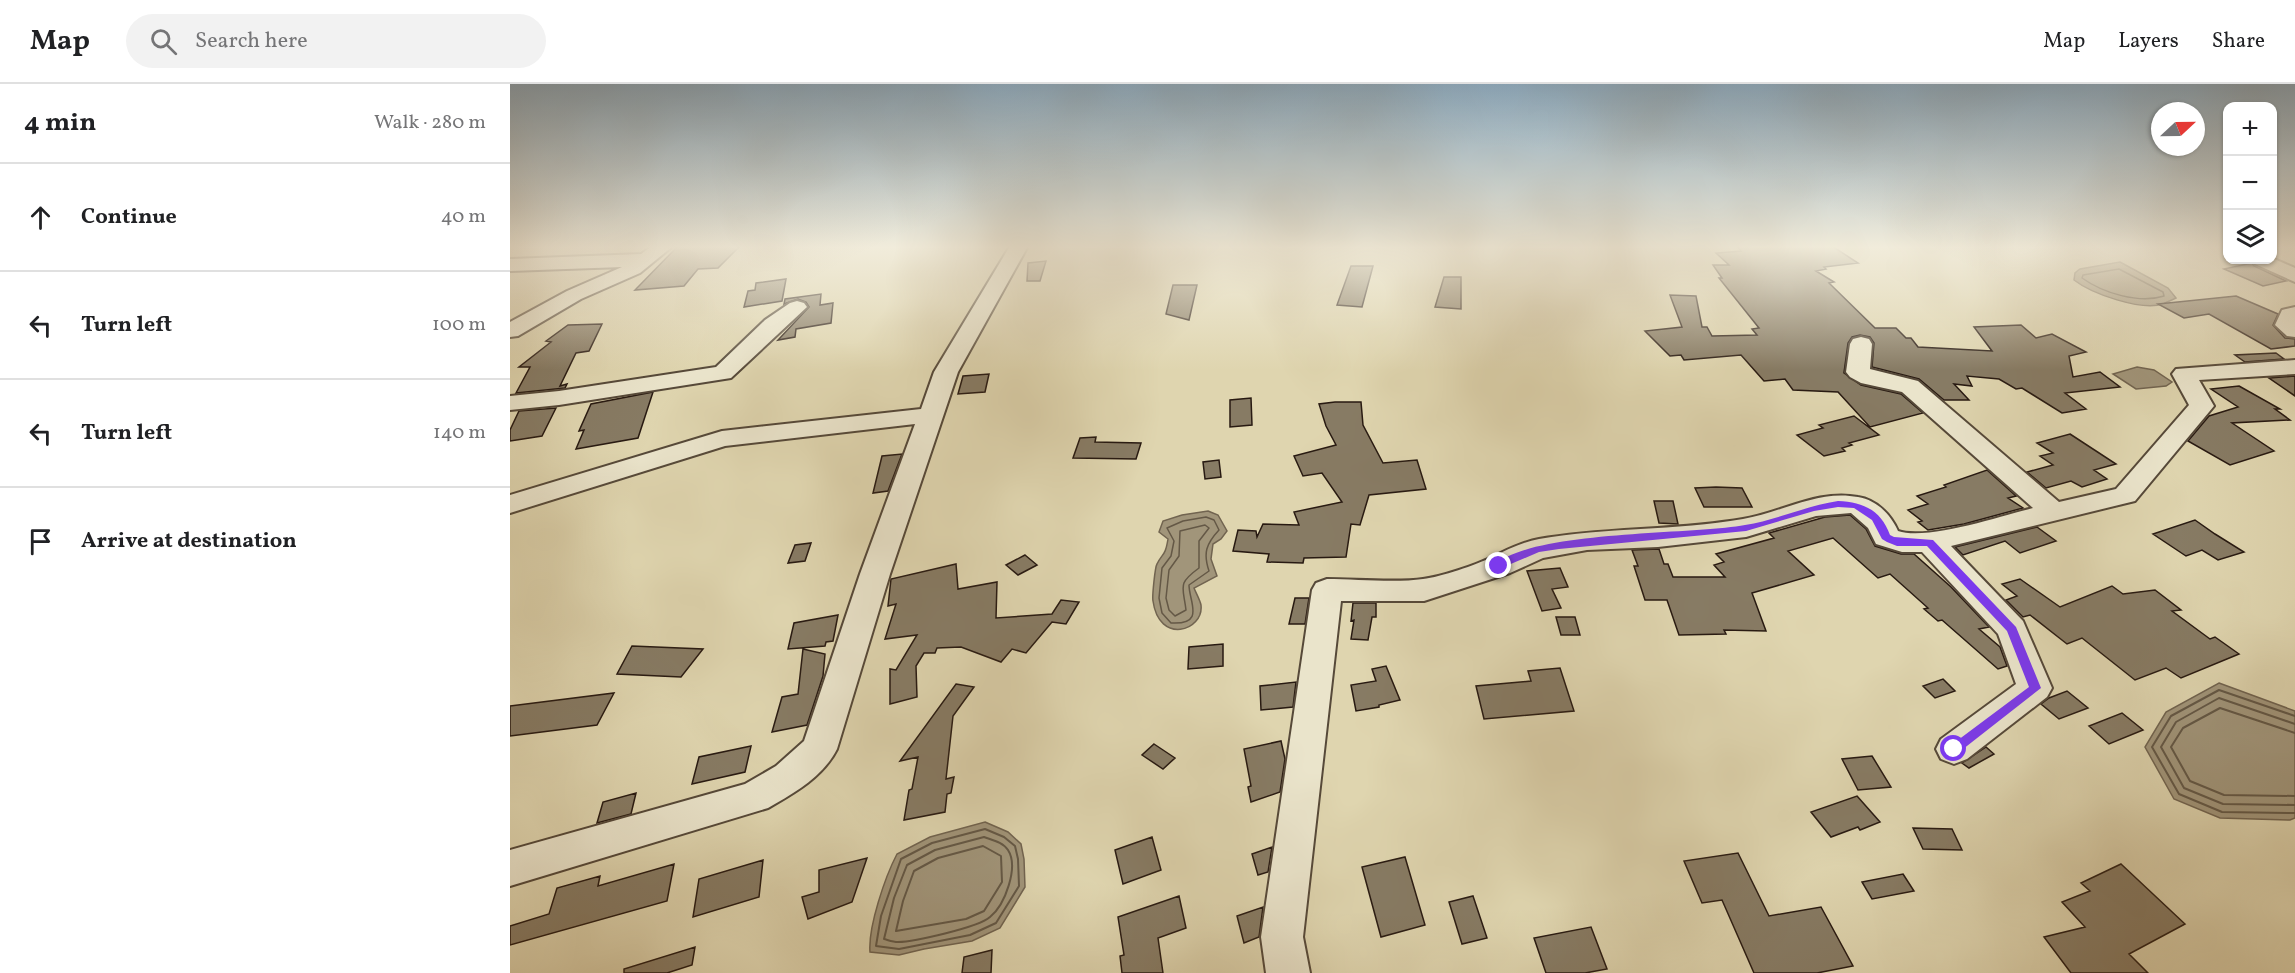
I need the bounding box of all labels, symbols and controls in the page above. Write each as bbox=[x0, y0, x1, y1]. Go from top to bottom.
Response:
search box bbox=[126, 14, 546, 68]
text: Map bbox=[30, 22, 90, 61]
icon: search bbox=[147, 25, 180, 58]
text: Search here bbox=[195, 26, 308, 57]
text: Map bbox=[2043, 27, 2085, 56]
text: Layers bbox=[2118, 27, 2179, 56]
text: Share bbox=[2212, 27, 2265, 56]
north arrow bbox=[2151, 102, 2205, 156]
map controls bbox=[2223, 102, 2277, 264]
button: + bbox=[2223, 102, 2277, 156]
text: 4 min bbox=[24, 105, 96, 141]
text: Walk · 280 m bbox=[374, 109, 486, 137]
button: − bbox=[2223, 156, 2277, 210]
icon: ahead bbox=[24, 201, 57, 234]
text: Continue bbox=[81, 202, 177, 233]
text: 40 m bbox=[441, 203, 486, 231]
button: layers bbox=[2223, 210, 2277, 264]
icon: left bbox=[24, 309, 57, 342]
text: Turn left bbox=[81, 310, 172, 341]
text: 100 m bbox=[432, 311, 486, 339]
icon: left bbox=[24, 417, 57, 450]
text: Turn left bbox=[81, 418, 172, 449]
text: 140 m bbox=[433, 419, 486, 447]
icon: arrive bbox=[24, 525, 57, 558]
text: Arrive at destination bbox=[81, 526, 297, 557]
route end bbox=[1485, 552, 1511, 578]
route start bbox=[1940, 735, 1966, 761]

